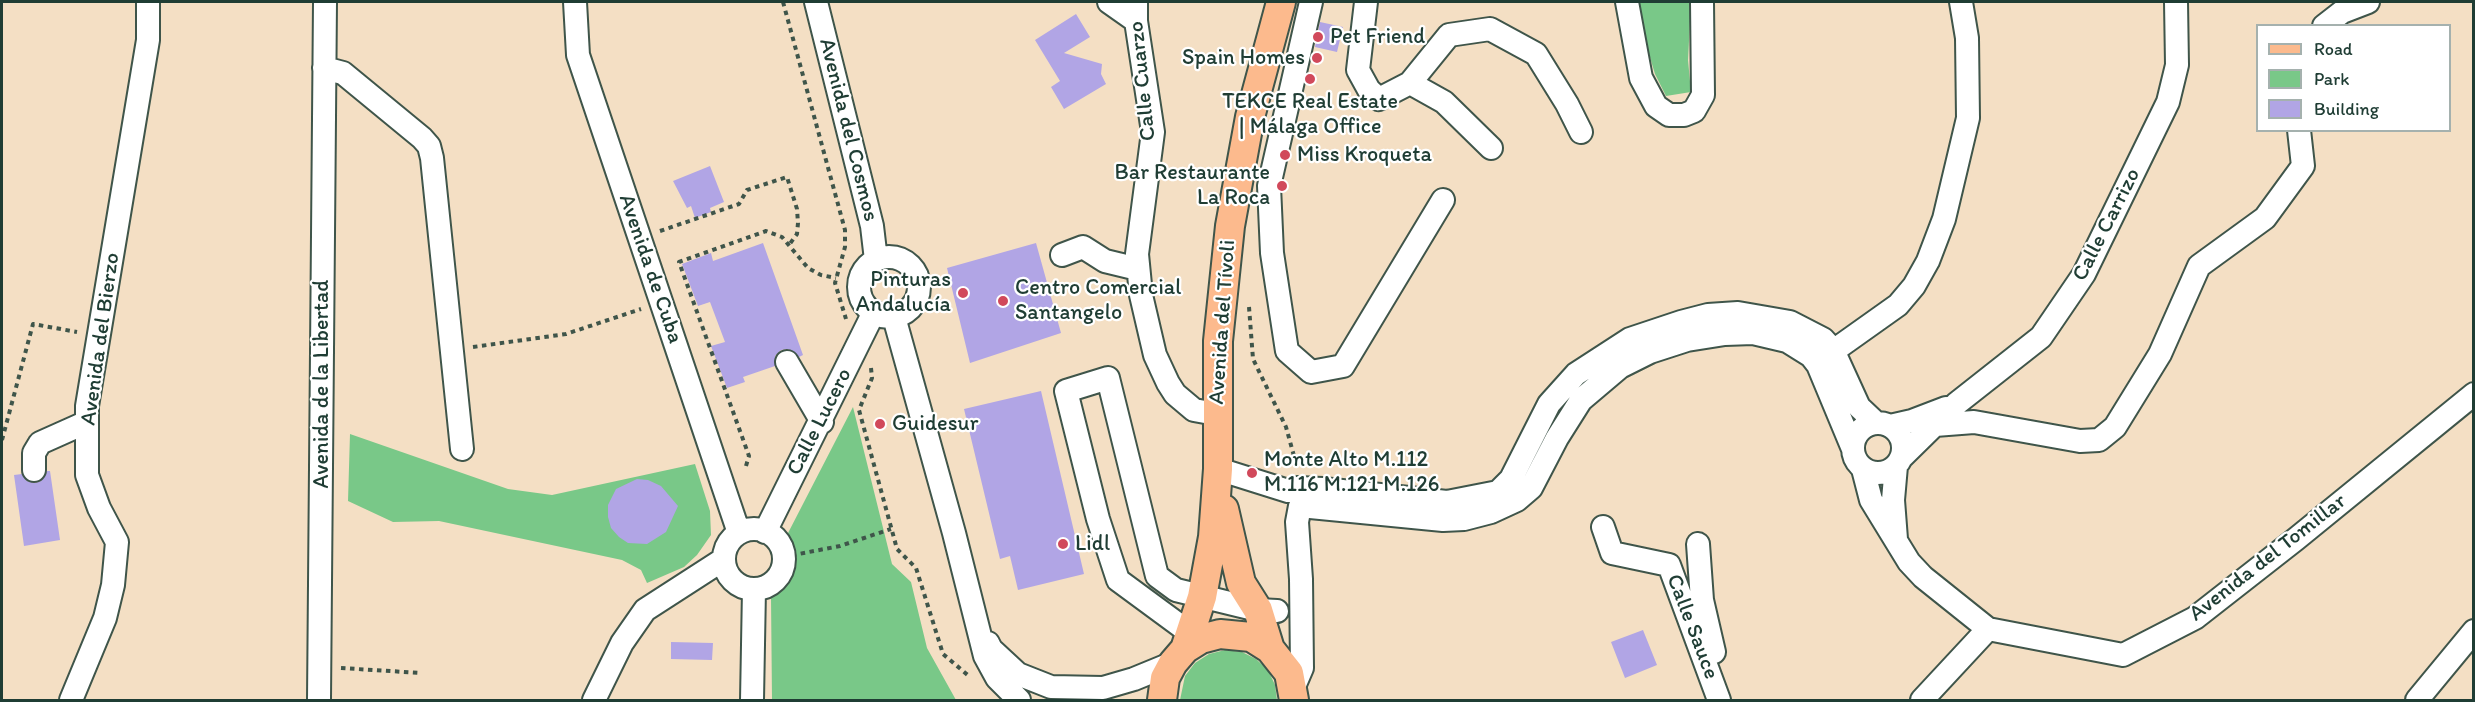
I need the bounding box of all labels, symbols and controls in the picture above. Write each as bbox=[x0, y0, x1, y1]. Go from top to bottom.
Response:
street label: Calle Cuarzo bbox=[1124, 20, 1162, 142]
place label: Pet Friend bbox=[1330, 24, 1425, 50]
legend bbox=[2256, 24, 2451, 132]
marker: Pet Friend bbox=[1311, 30, 1325, 44]
street label: Avenida del Cosmos bbox=[812, 36, 884, 224]
text: Road bbox=[2314, 38, 2353, 60]
place label: Spain Homes bbox=[1182, 45, 1305, 71]
marker: Spain Homes bbox=[1310, 51, 1324, 65]
text: Park bbox=[2314, 68, 2349, 90]
marker: TEKCE Real Estate | Málaga Office bbox=[1303, 72, 1317, 86]
place label: TEKCE Real Estate | Málaga Office bbox=[1222, 89, 1398, 140]
text: Building bbox=[2314, 98, 2379, 120]
place label: Miss Kroqueta bbox=[1297, 142, 1432, 168]
marker: Miss Kroqueta bbox=[1278, 148, 1292, 162]
place label: Bar Restaurante La Roca bbox=[1115, 160, 1270, 212]
street label: Calle Carrizo bbox=[2067, 164, 2147, 286]
marker: Bar Restaurante La Roca bbox=[1275, 179, 1289, 193]
street label: Avenida de Cuba bbox=[612, 191, 688, 347]
street label: Avenida del Tívoli bbox=[1204, 239, 1242, 405]
street label: Avenida del Bierzo bbox=[76, 251, 126, 427]
place label: Pinturas Andalucía bbox=[856, 267, 951, 318]
place label: Centro Comercial Santangelo bbox=[1015, 275, 1181, 326]
street label: Avenida de la Libertad bbox=[309, 279, 335, 489]
marker: Pinturas Andalucía bbox=[956, 286, 970, 300]
marker: Centro Comercial Santangelo bbox=[996, 294, 1010, 308]
street label: Calle Lucero bbox=[782, 364, 858, 480]
place label: Guidesur bbox=[892, 411, 978, 437]
marker: Guidesur bbox=[873, 417, 887, 431]
place label: Monte Alto M.112 M.116 M.121 M.126 bbox=[1264, 447, 1439, 499]
marker: Monte Alto M.112 M.116 M.121 M.126 bbox=[1245, 466, 1259, 480]
street label: Avenida del Tomillar bbox=[2184, 488, 2352, 628]
place label: Lidl bbox=[1075, 531, 1110, 557]
marker: Lidl bbox=[1056, 537, 1070, 551]
street label: Calle Sauce bbox=[1660, 571, 1724, 683]

